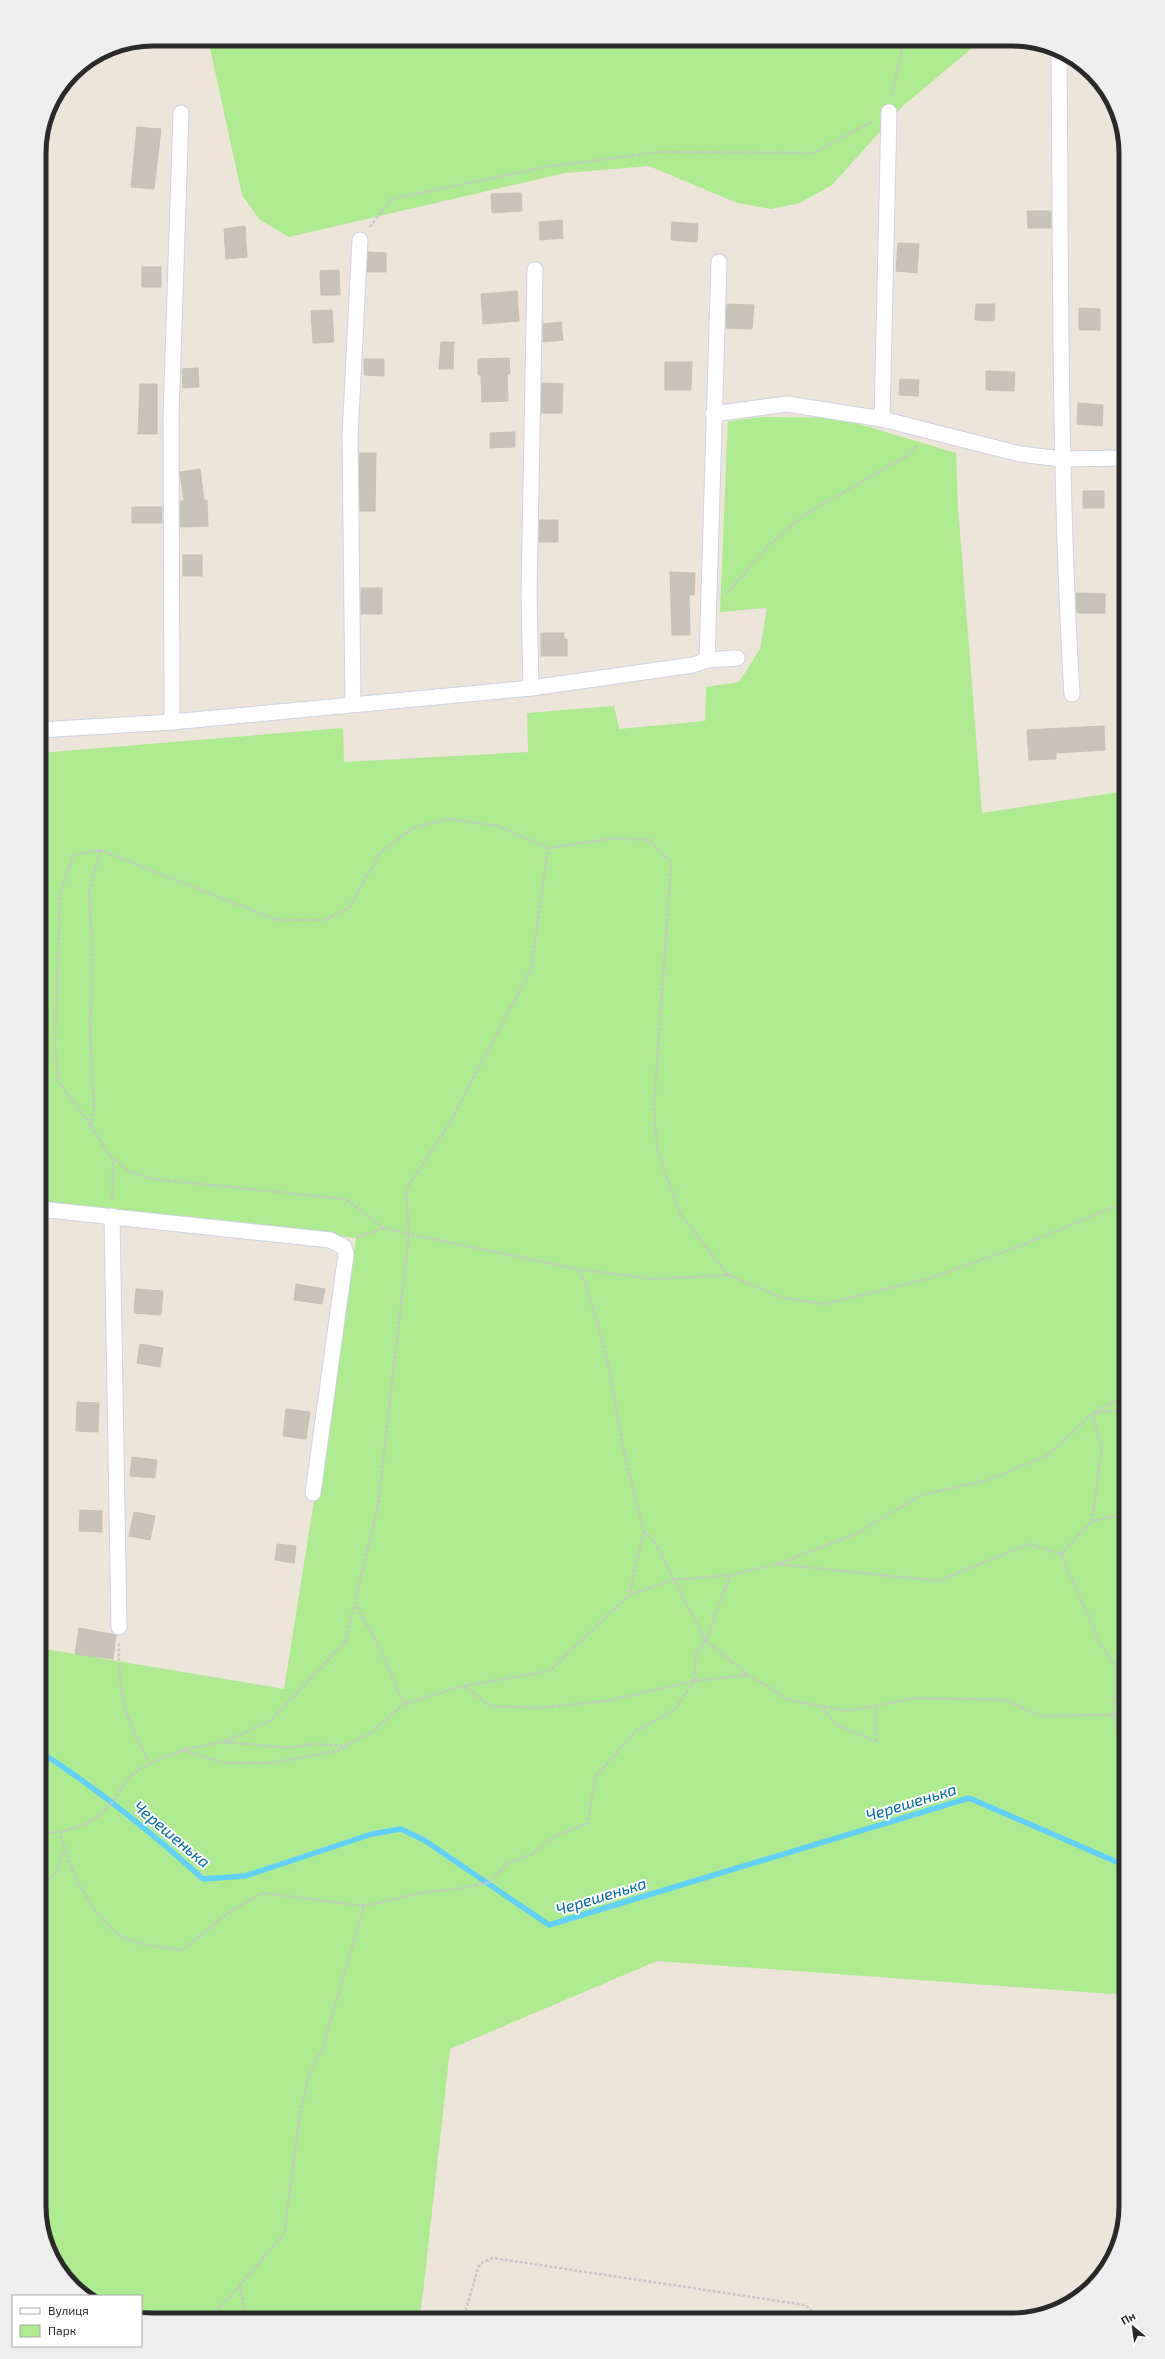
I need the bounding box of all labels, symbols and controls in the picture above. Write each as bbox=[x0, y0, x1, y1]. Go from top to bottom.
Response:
water label: Черешенька bbox=[863, 1779, 958, 1824]
water label: Черешенька bbox=[130, 1796, 214, 1871]
water label: Черешенька bbox=[553, 1873, 648, 1918]
legend bbox=[12, 2295, 142, 2347]
text: Вулиця bbox=[48, 2303, 89, 2318]
north arrow bbox=[1113, 2307, 1153, 2347]
text: Пн bbox=[1119, 2309, 1137, 2327]
text: Парк bbox=[48, 2323, 77, 2337]

